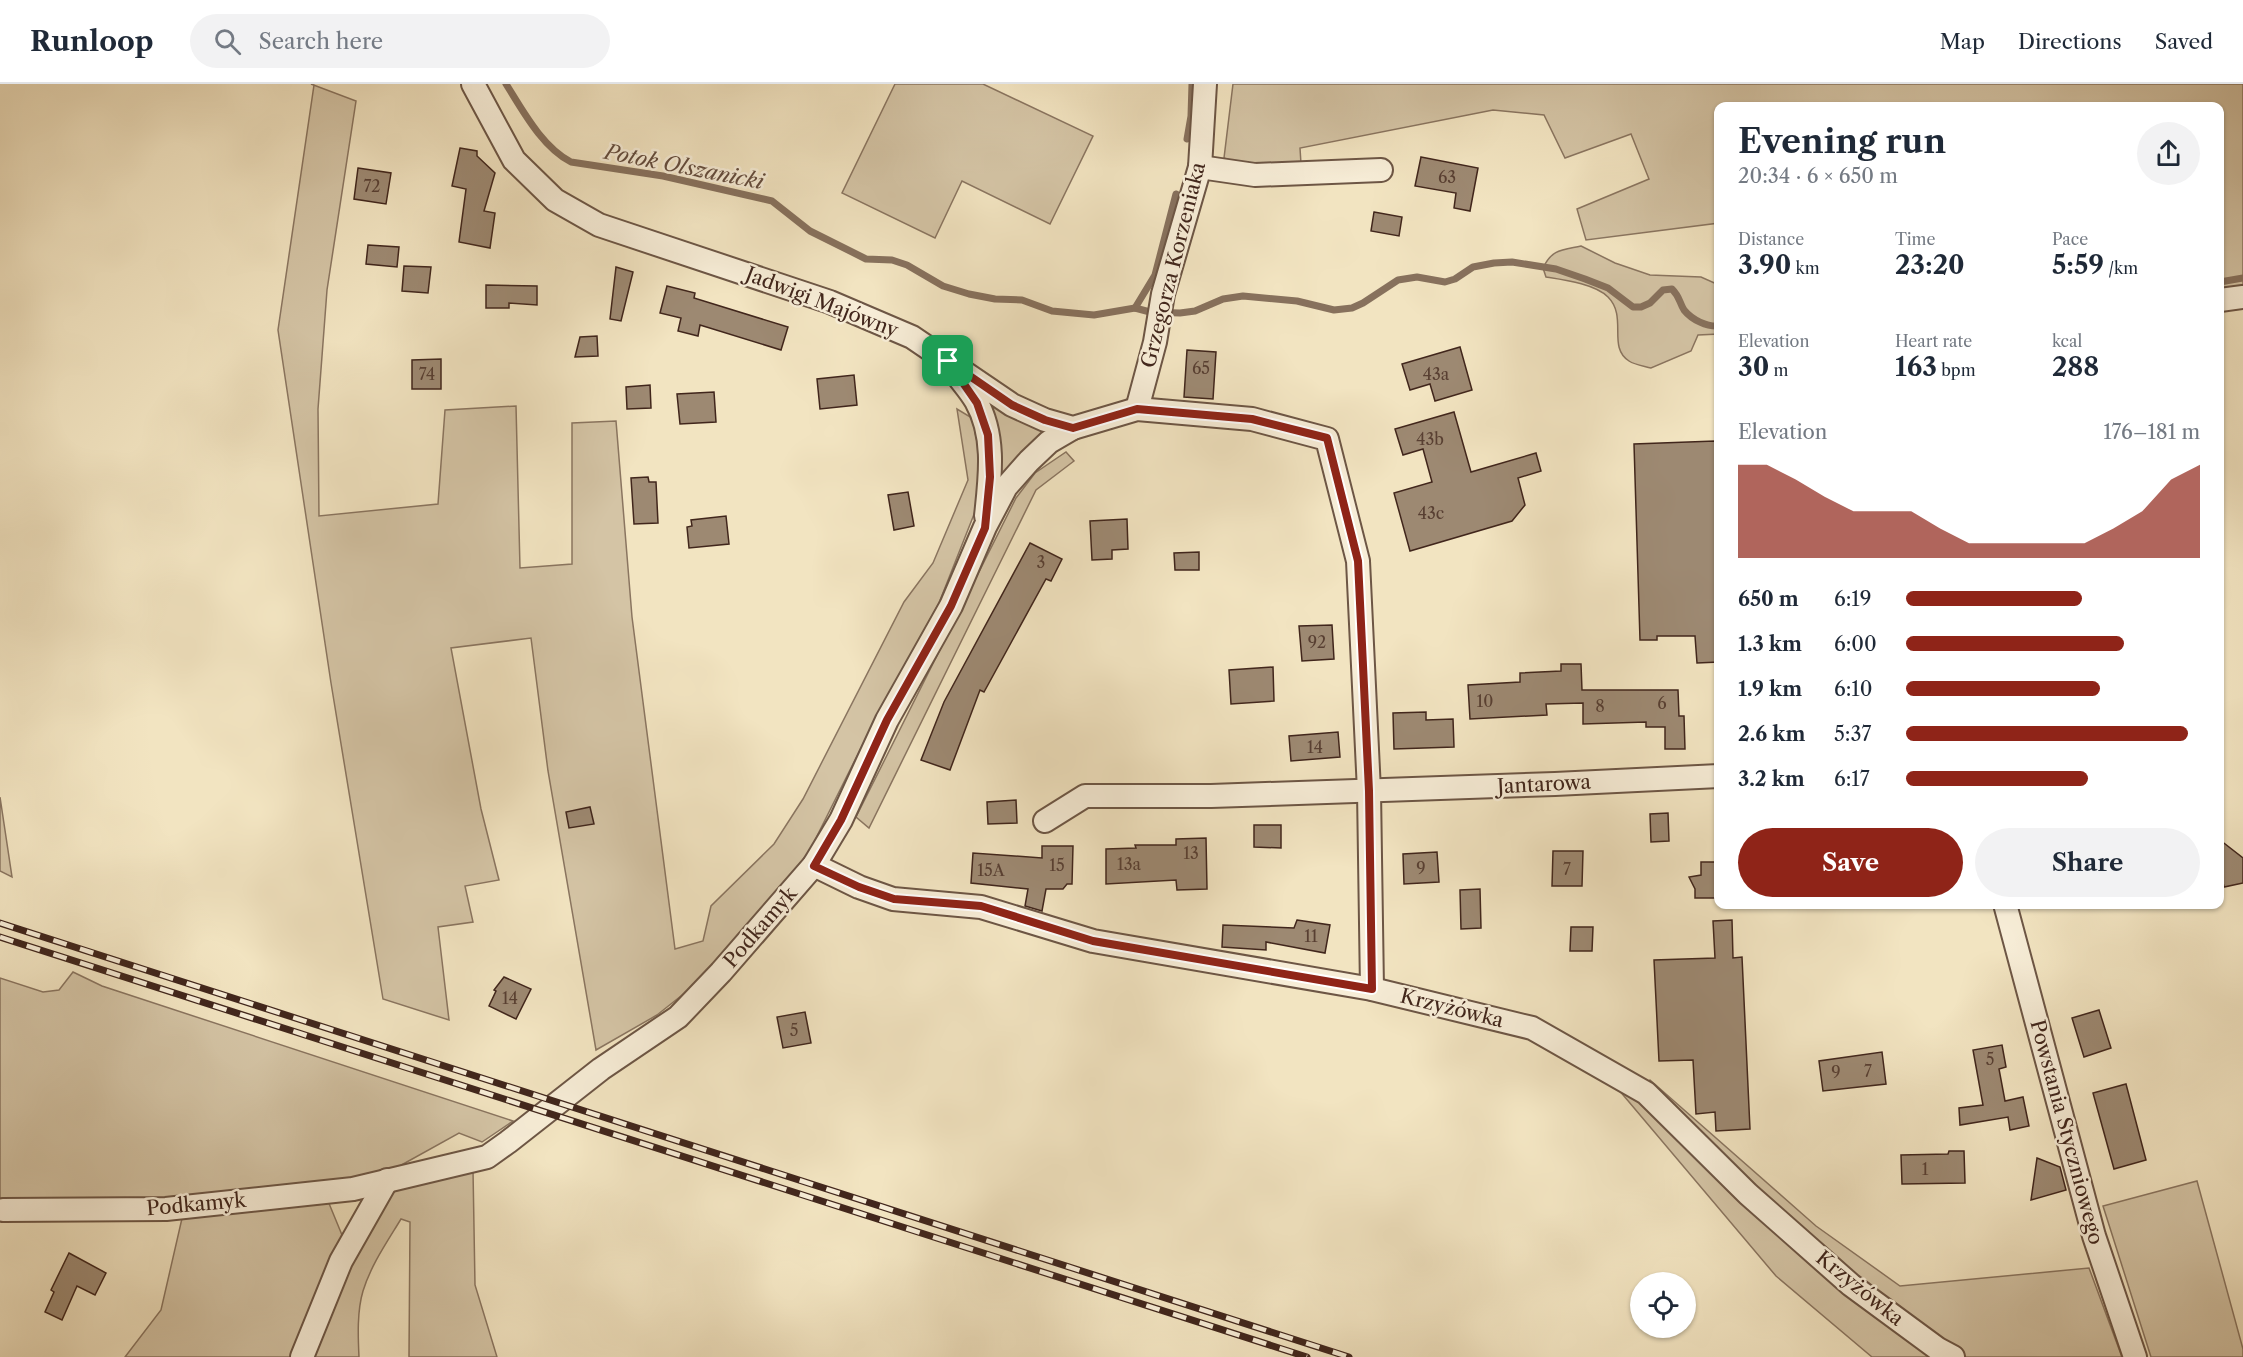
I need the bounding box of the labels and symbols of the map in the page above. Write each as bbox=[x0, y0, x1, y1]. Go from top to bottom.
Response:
water label: Potok Olszanicki bbox=[601, 138, 767, 194]
street label: Grzegorza Korzeniaka bbox=[1136, 159, 1210, 370]
house number: 63 bbox=[1438, 167, 1456, 187]
house number: 72 bbox=[363, 176, 381, 196]
street label: Jadwigi Majówny bbox=[739, 261, 903, 342]
pin bbox=[922, 335, 973, 386]
house number: 65 bbox=[1192, 358, 1210, 378]
house number: 74 bbox=[419, 364, 435, 384]
house number: 43a bbox=[1423, 364, 1450, 384]
house number: 43b bbox=[1416, 429, 1444, 449]
house number: 43c bbox=[1418, 503, 1444, 523]
house number: 3 bbox=[1037, 552, 1045, 572]
house number: 92 bbox=[1308, 632, 1326, 652]
house number: 10 bbox=[1477, 691, 1493, 711]
house number: 6 bbox=[1657, 693, 1667, 713]
house number: 8 bbox=[1595, 696, 1605, 716]
house number: 14 bbox=[1307, 737, 1323, 757]
street label: Jantarowa bbox=[1493, 770, 1592, 799]
house number: 13 bbox=[1183, 843, 1199, 863]
house number: 13a bbox=[1117, 854, 1142, 874]
house number: 15 bbox=[1049, 855, 1065, 875]
house number: 9 bbox=[1416, 858, 1426, 878]
house number: 7 bbox=[1563, 859, 1571, 879]
house number: 15A bbox=[977, 860, 1006, 880]
street label: Podkamyk bbox=[718, 880, 803, 972]
house number: 11 bbox=[1304, 926, 1318, 946]
street label: Krzyżówka bbox=[1398, 984, 1507, 1033]
house number: 14 bbox=[502, 988, 518, 1008]
street label: Powstania Styczniowego bbox=[2025, 1017, 2109, 1247]
house number: 5 bbox=[790, 1020, 798, 1040]
house number: 5 bbox=[1986, 1049, 1994, 1069]
house number: 7 bbox=[1864, 1061, 1872, 1081]
house number: 9 bbox=[1831, 1062, 1841, 1082]
house number: 1 bbox=[1922, 1159, 1929, 1179]
street label: Podkamyk bbox=[145, 1188, 248, 1220]
street label: Krzyżówka bbox=[1811, 1245, 1909, 1331]

